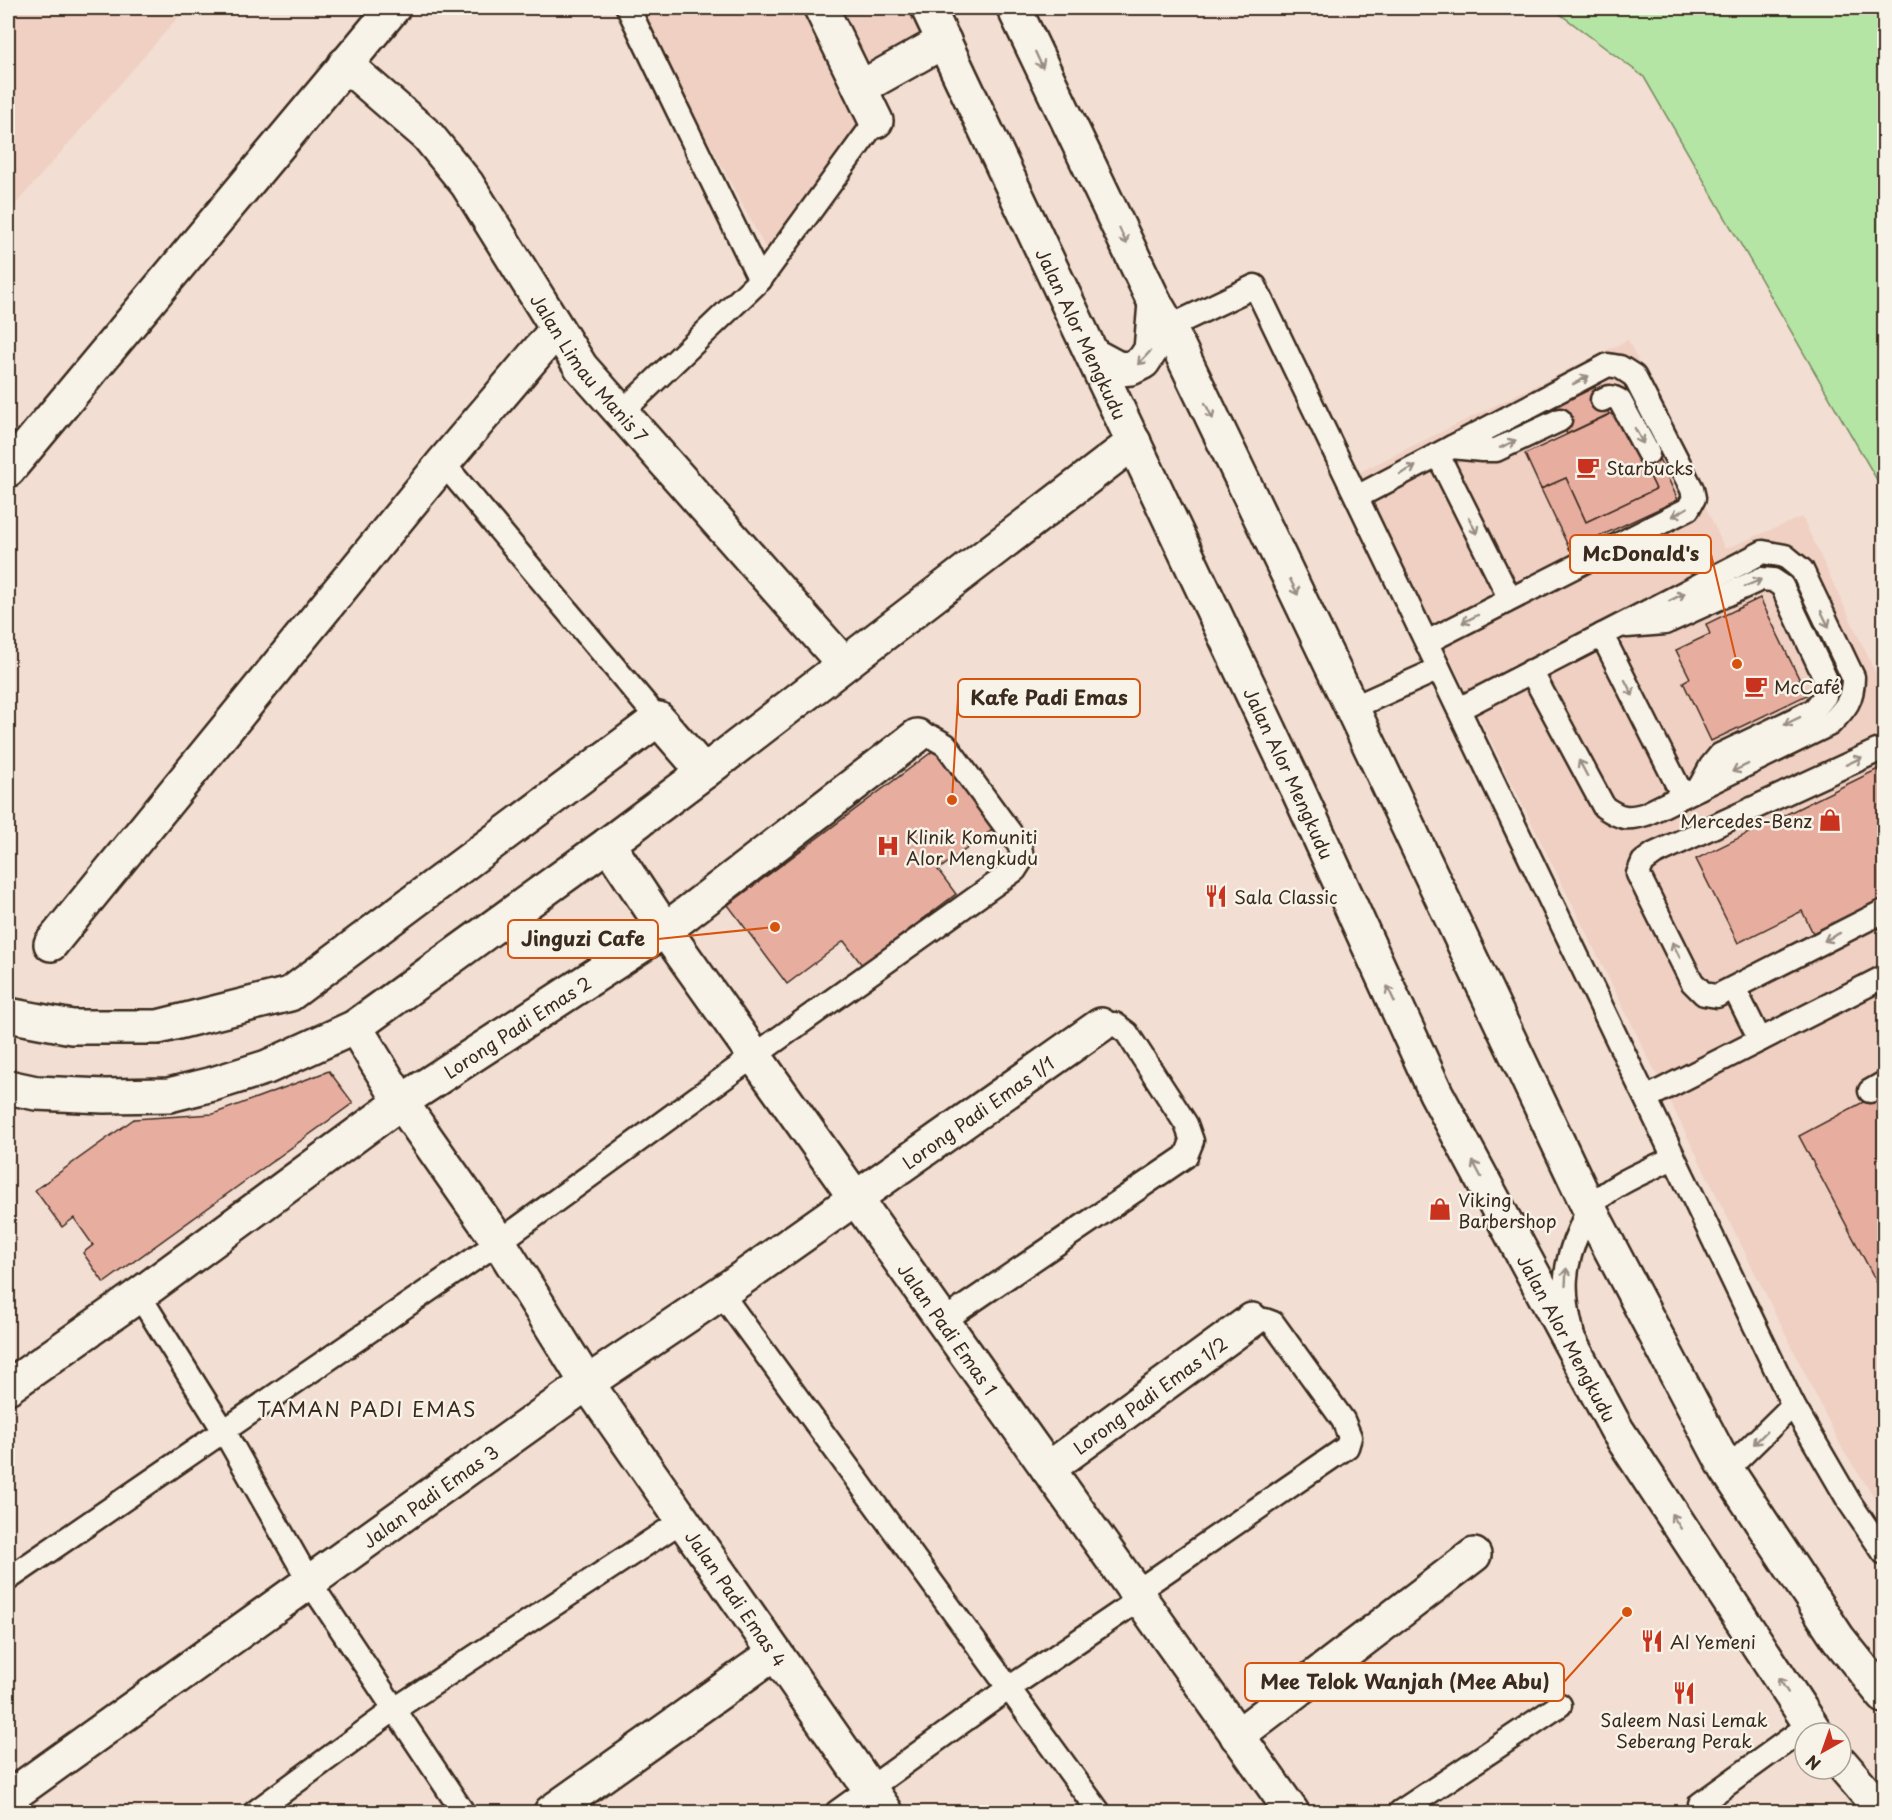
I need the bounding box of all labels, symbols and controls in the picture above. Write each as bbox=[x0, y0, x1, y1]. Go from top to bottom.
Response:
one-way arrow bbox=[1034, 51, 1046, 69]
one-way arrow bbox=[1118, 227, 1130, 245]
street label: Jalan Alor Mengkudu bbox=[1030, 243, 1134, 424]
street label: Jalan Limau Manis 7 bbox=[525, 288, 655, 448]
one-way arrow bbox=[1137, 350, 1151, 365]
one-way arrow bbox=[1572, 373, 1590, 385]
one-way arrow bbox=[1204, 402, 1216, 420]
one-way arrow bbox=[1634, 427, 1645, 445]
one-way arrow bbox=[1499, 438, 1517, 450]
cafe icon: Starbucks bbox=[1575, 454, 1601, 480]
place label: Starbucks bbox=[1606, 454, 1693, 481]
one-way arrow bbox=[1399, 464, 1417, 475]
one-way arrow bbox=[1672, 506, 1689, 518]
one-way arrow bbox=[1468, 516, 1480, 534]
callout: McDonald's bbox=[1570, 535, 1711, 573]
text: McDonald's bbox=[1583, 538, 1700, 568]
one-way arrow bbox=[1288, 577, 1300, 595]
one-way arrow bbox=[1743, 577, 1761, 588]
one-way arrow bbox=[1667, 590, 1685, 602]
one-way arrow bbox=[1820, 609, 1832, 627]
one-way arrow bbox=[1461, 614, 1479, 626]
cafe icon: McCafé bbox=[1743, 673, 1769, 699]
place label: McCafé bbox=[1774, 673, 1840, 700]
one-way arrow bbox=[1623, 678, 1635, 696]
callout: Kafe Padi Emas bbox=[958, 679, 1140, 717]
text: Kafe Padi Emas bbox=[970, 682, 1128, 712]
street label: Jalan Alor Mengkudu bbox=[1238, 683, 1341, 863]
one-way arrow bbox=[1784, 715, 1801, 727]
one-way arrow bbox=[1845, 755, 1863, 767]
one-way arrow bbox=[1576, 759, 1588, 777]
one-way arrow bbox=[1731, 763, 1749, 775]
place label: Mercedes-Benz bbox=[1680, 807, 1812, 834]
shop icon: Mercedes-Benz bbox=[1817, 807, 1843, 833]
place label: Klinik Komuniti Alor Mengkudu bbox=[906, 823, 1038, 871]
hospital icon: Klinik Komuniti Alor Mengkudu bbox=[875, 833, 901, 859]
restaurant icon: Sala Classic bbox=[1203, 883, 1229, 909]
place label: Sala Classic bbox=[1234, 883, 1338, 910]
callout: Jinguzi Cafe bbox=[508, 920, 658, 958]
text: Jinguzi Cafe bbox=[521, 923, 645, 953]
one-way arrow bbox=[1824, 932, 1842, 944]
one-way arrow bbox=[1670, 942, 1681, 960]
street label: Lorong Padi Emas 2 bbox=[438, 968, 596, 1084]
one-way arrow bbox=[1384, 986, 1396, 1004]
street label: Lorong Padi Emas 1/1 bbox=[896, 1049, 1059, 1175]
one-way arrow bbox=[1471, 1161, 1482, 1179]
place label: Viking Barbershop bbox=[1458, 1186, 1557, 1234]
shop icon: Viking Barbershop bbox=[1427, 1196, 1453, 1222]
street label: Jalan Alor Mengkudu bbox=[1511, 1249, 1624, 1426]
street label: Jalan Padi Emas 1 bbox=[892, 1257, 1005, 1400]
one-way arrow bbox=[1561, 1268, 1572, 1288]
street label: Lorong Padi Emas 1/2 bbox=[1067, 1329, 1232, 1460]
district label: TAMAN PADI EMAS bbox=[257, 1394, 477, 1424]
one-way arrow bbox=[1753, 1430, 1768, 1445]
street label: Jalan Padi Emas 3 bbox=[356, 1438, 503, 1554]
one-way arrow bbox=[1670, 1513, 1683, 1530]
street label: Jalan Padi Emas 4 bbox=[680, 1524, 794, 1672]
restaurant icon: Al Yemeni bbox=[1639, 1628, 1665, 1654]
place label: Al Yemeni bbox=[1670, 1628, 1756, 1655]
callout: Mee Telok Wanjah (Mee Abu) bbox=[1245, 1663, 1564, 1701]
text: Mee Telok Wanjah (Mee Abu) bbox=[1260, 1666, 1550, 1696]
one-way arrow bbox=[1777, 1677, 1789, 1694]
restaurant icon: Saleem Nasi Lemak Seberang Perak bbox=[1671, 1680, 1697, 1706]
place label: Saleem Nasi Lemak Seberang Perak bbox=[1600, 1706, 1768, 1754]
north arrow bbox=[1793, 1721, 1853, 1781]
text: N bbox=[1800, 1750, 1825, 1777]

